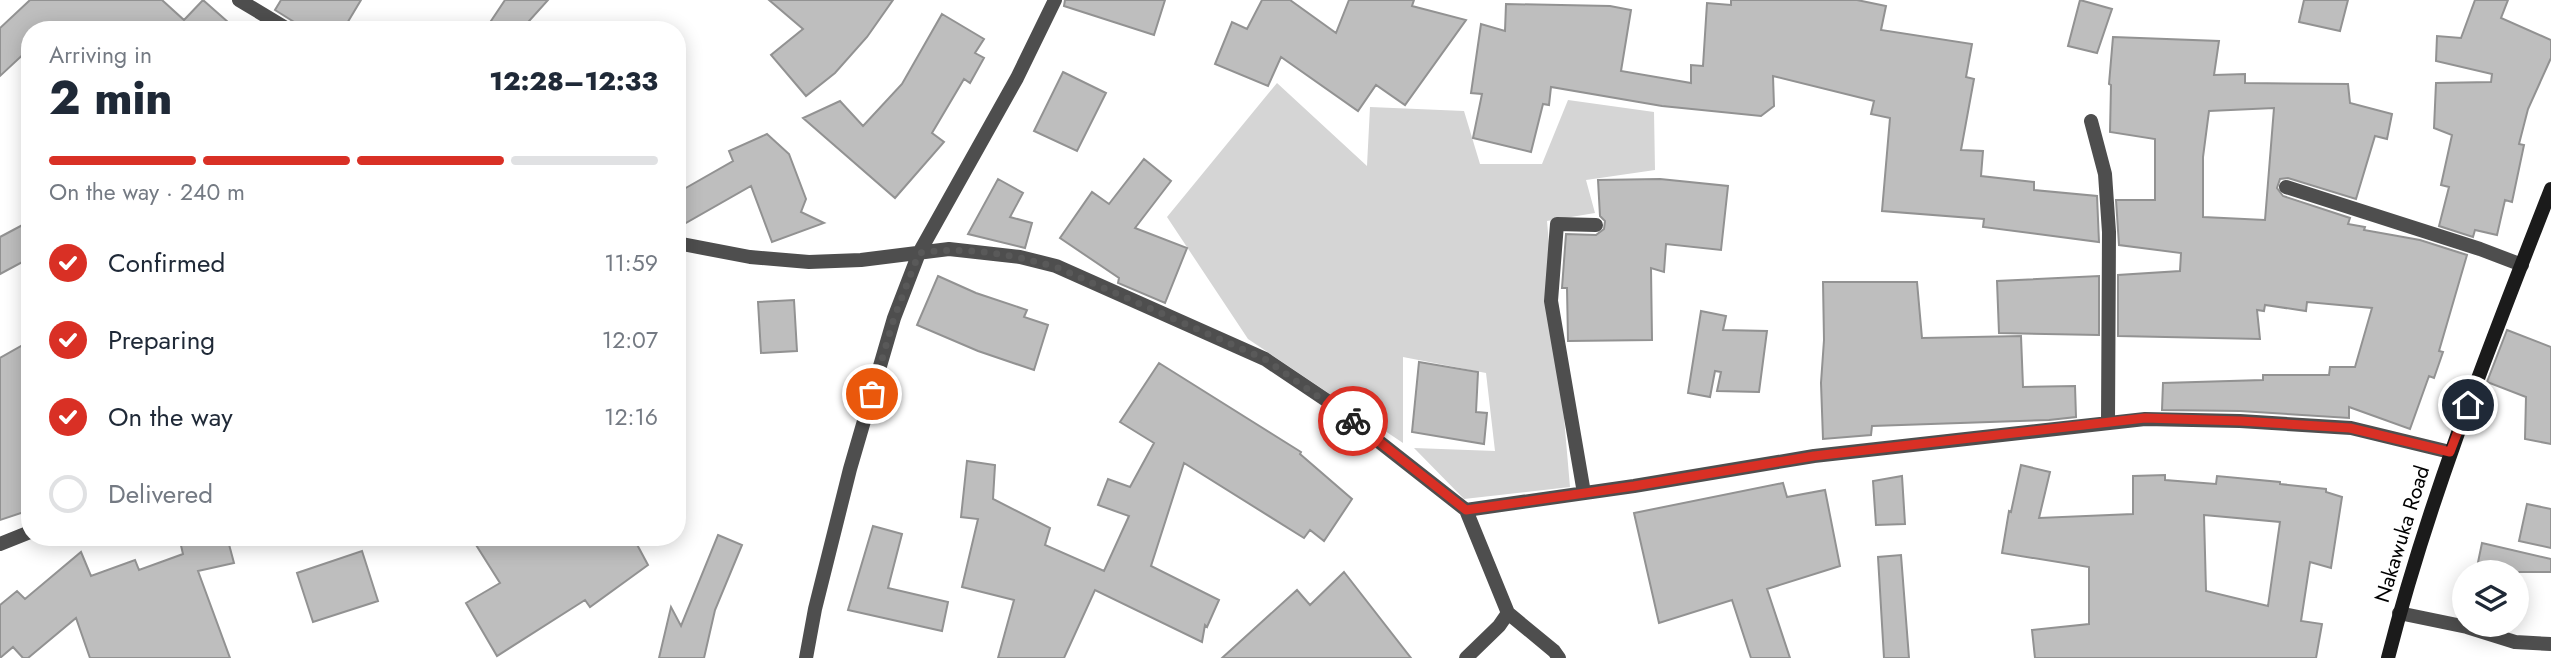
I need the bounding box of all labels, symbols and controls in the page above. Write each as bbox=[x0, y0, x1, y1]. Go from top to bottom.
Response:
text: Arriving in bbox=[49, 38, 152, 72]
text: 12:28–12:33 bbox=[489, 62, 658, 100]
text: 2 min bbox=[49, 65, 173, 131]
text: On the way · 240 m bbox=[49, 175, 245, 209]
icon: check bbox=[49, 244, 87, 282]
text: Confirmed bbox=[108, 244, 225, 282]
text: 11:59 bbox=[604, 246, 658, 280]
icon: check bbox=[49, 321, 87, 359]
text: Preparing bbox=[108, 321, 215, 359]
text: 12:07 bbox=[602, 323, 658, 357]
pin bbox=[842, 364, 902, 424]
icon: bag bbox=[853, 375, 891, 413]
pin bbox=[2438, 375, 2498, 435]
courier bbox=[1318, 386, 1388, 456]
icon: home bbox=[2449, 386, 2487, 424]
icon: check bbox=[49, 398, 87, 436]
text: On the way bbox=[108, 398, 233, 436]
text: 12:16 bbox=[604, 400, 658, 434]
icon: bike bbox=[1334, 402, 1372, 440]
street label: Nakawuka Road bbox=[2367, 462, 2437, 606]
text: Delivered bbox=[108, 475, 213, 513]
map controls bbox=[2452, 560, 2529, 637]
button: layers bbox=[2452, 560, 2529, 637]

